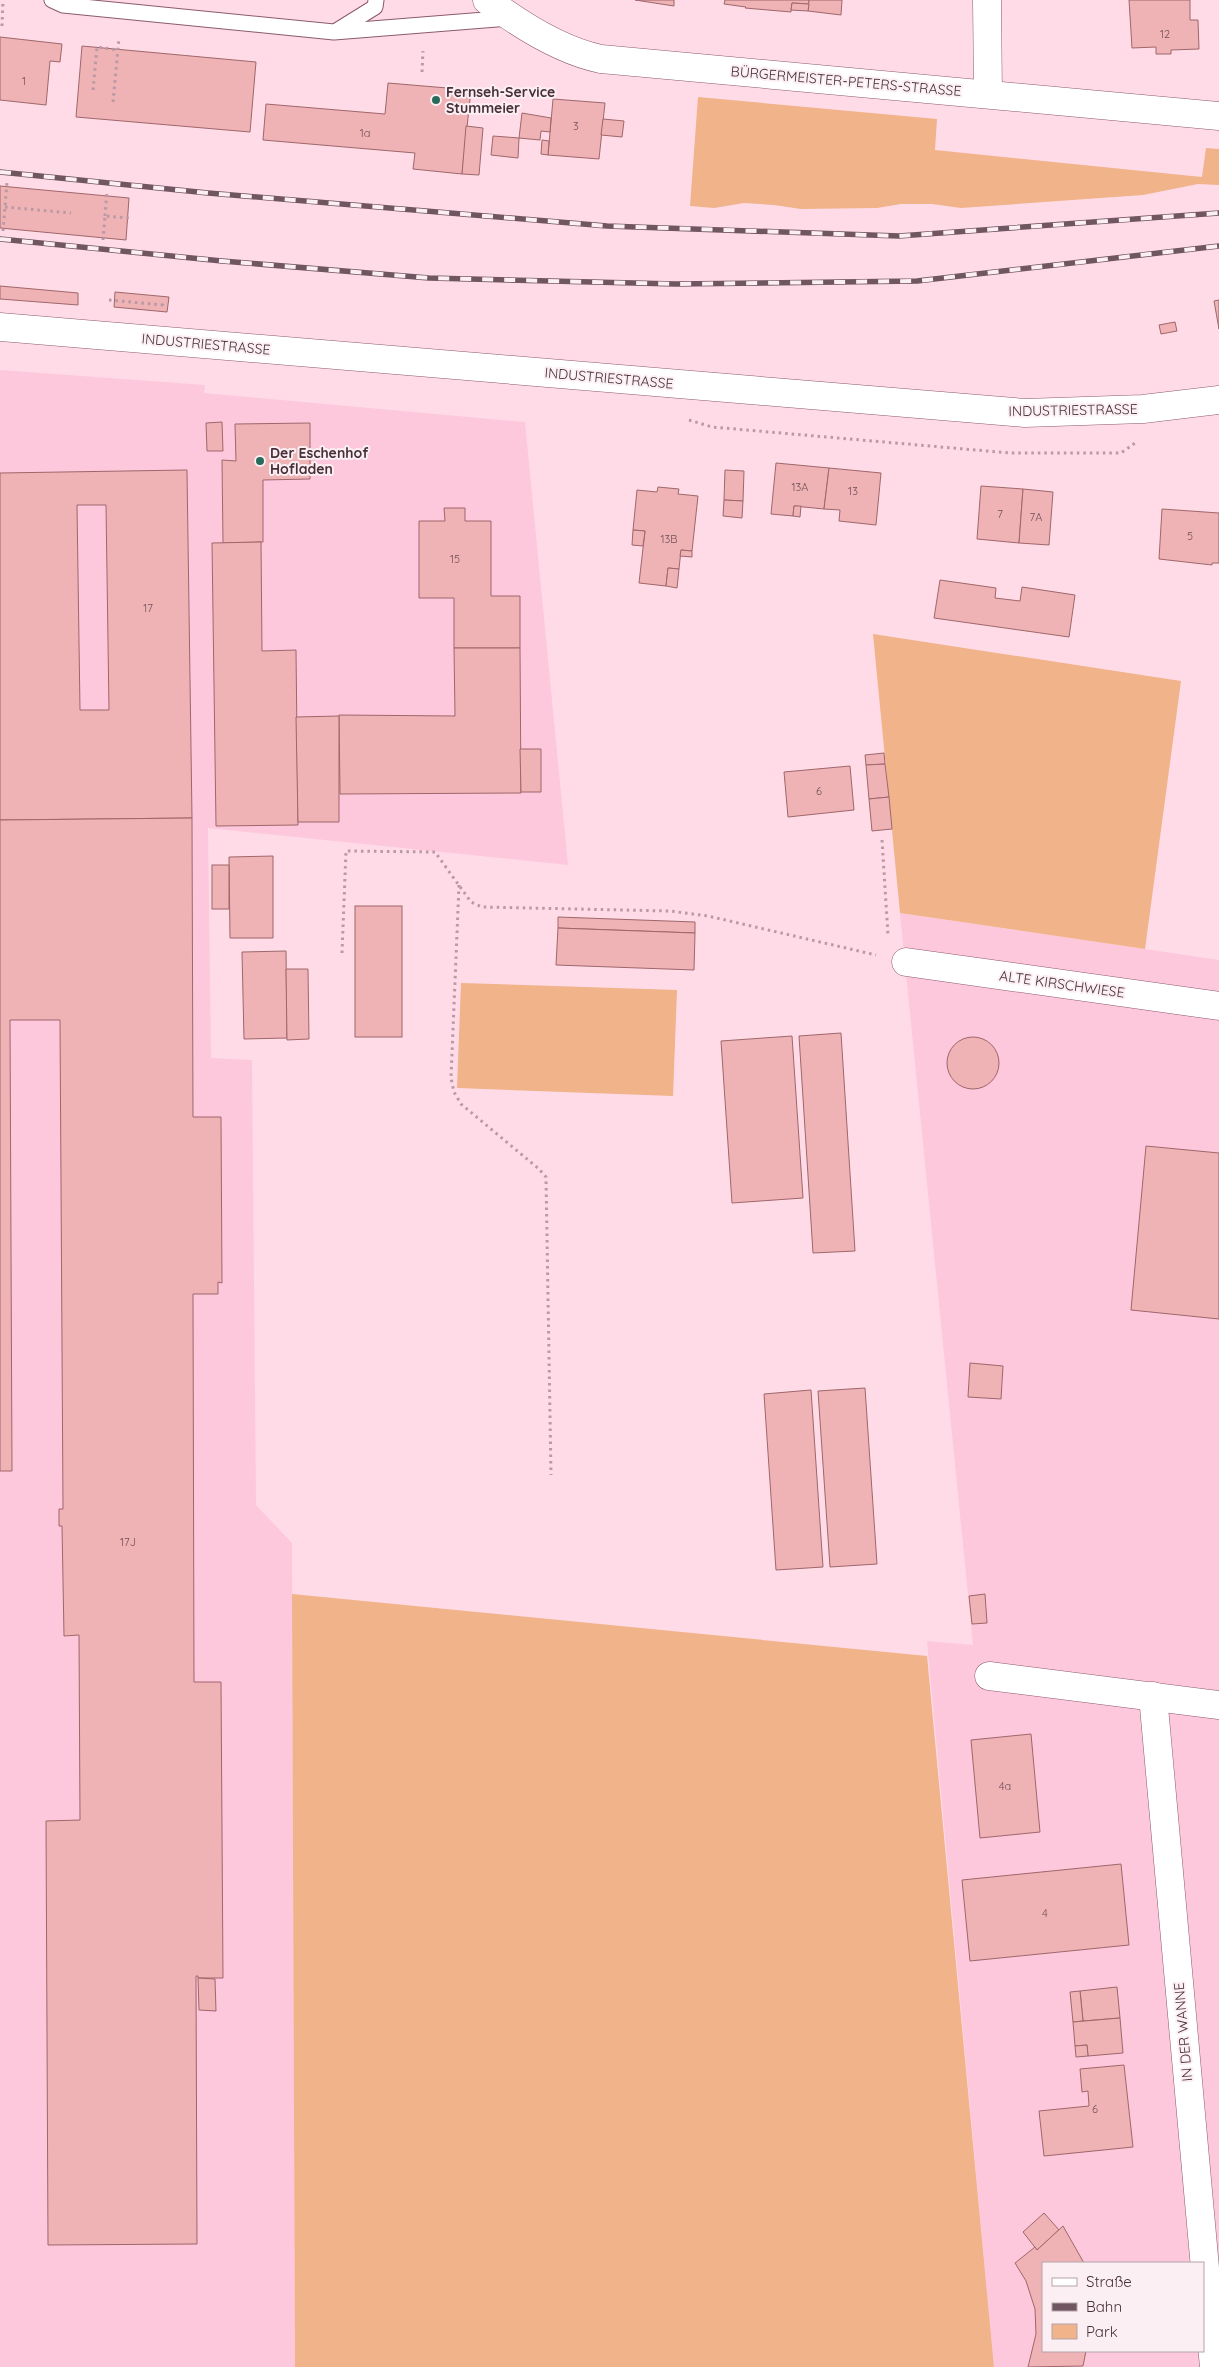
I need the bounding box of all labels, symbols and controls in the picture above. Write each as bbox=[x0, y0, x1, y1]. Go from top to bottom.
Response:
house number: 12 bbox=[1160, 27, 1170, 41]
street label: BÜRGERMEISTER-PETERS-STRASSE bbox=[730, 62, 962, 100]
house number: 1 bbox=[22, 74, 26, 88]
place label: Fernseh-Service Stummeier bbox=[446, 83, 555, 117]
marker: Fernseh-Service Stummeier bbox=[430, 94, 442, 106]
house number: 3 bbox=[573, 119, 579, 133]
house number: 1a bbox=[360, 126, 370, 140]
street label: INDUSTRIESTRASSE bbox=[141, 329, 271, 359]
street label: INDUSTRIESTRASSE bbox=[544, 363, 674, 393]
street label: INDUSTRIESTRASSE bbox=[1008, 400, 1138, 420]
place label: Der Eschenhof Hofladen bbox=[270, 444, 369, 478]
marker: Der Eschenhof Hofladen bbox=[254, 455, 266, 467]
house number: 13A bbox=[792, 480, 808, 494]
house number: 13 bbox=[848, 484, 858, 498]
house number: 7 bbox=[997, 507, 1003, 521]
house number: 7A bbox=[1030, 510, 1042, 524]
house number: 5 bbox=[1187, 529, 1193, 543]
house number: 13B bbox=[661, 532, 678, 546]
house number: 15 bbox=[450, 552, 460, 566]
house number: 17 bbox=[143, 601, 153, 615]
house number: 6 bbox=[816, 784, 822, 798]
street label: ALTE KIRSCHWIESE bbox=[998, 966, 1126, 1002]
house number: 17J bbox=[120, 1535, 136, 1549]
house number: 4a bbox=[999, 1779, 1011, 1793]
house number: 4 bbox=[1042, 1906, 1048, 1920]
street label: IN DER WANNE bbox=[1170, 1982, 1196, 2082]
house number: 6 bbox=[1092, 2102, 1098, 2116]
legend bbox=[1042, 2262, 1204, 2352]
text: Straße bbox=[1086, 2272, 1132, 2291]
text: Bahn bbox=[1086, 2297, 1122, 2316]
text: Park bbox=[1086, 2322, 1118, 2341]

